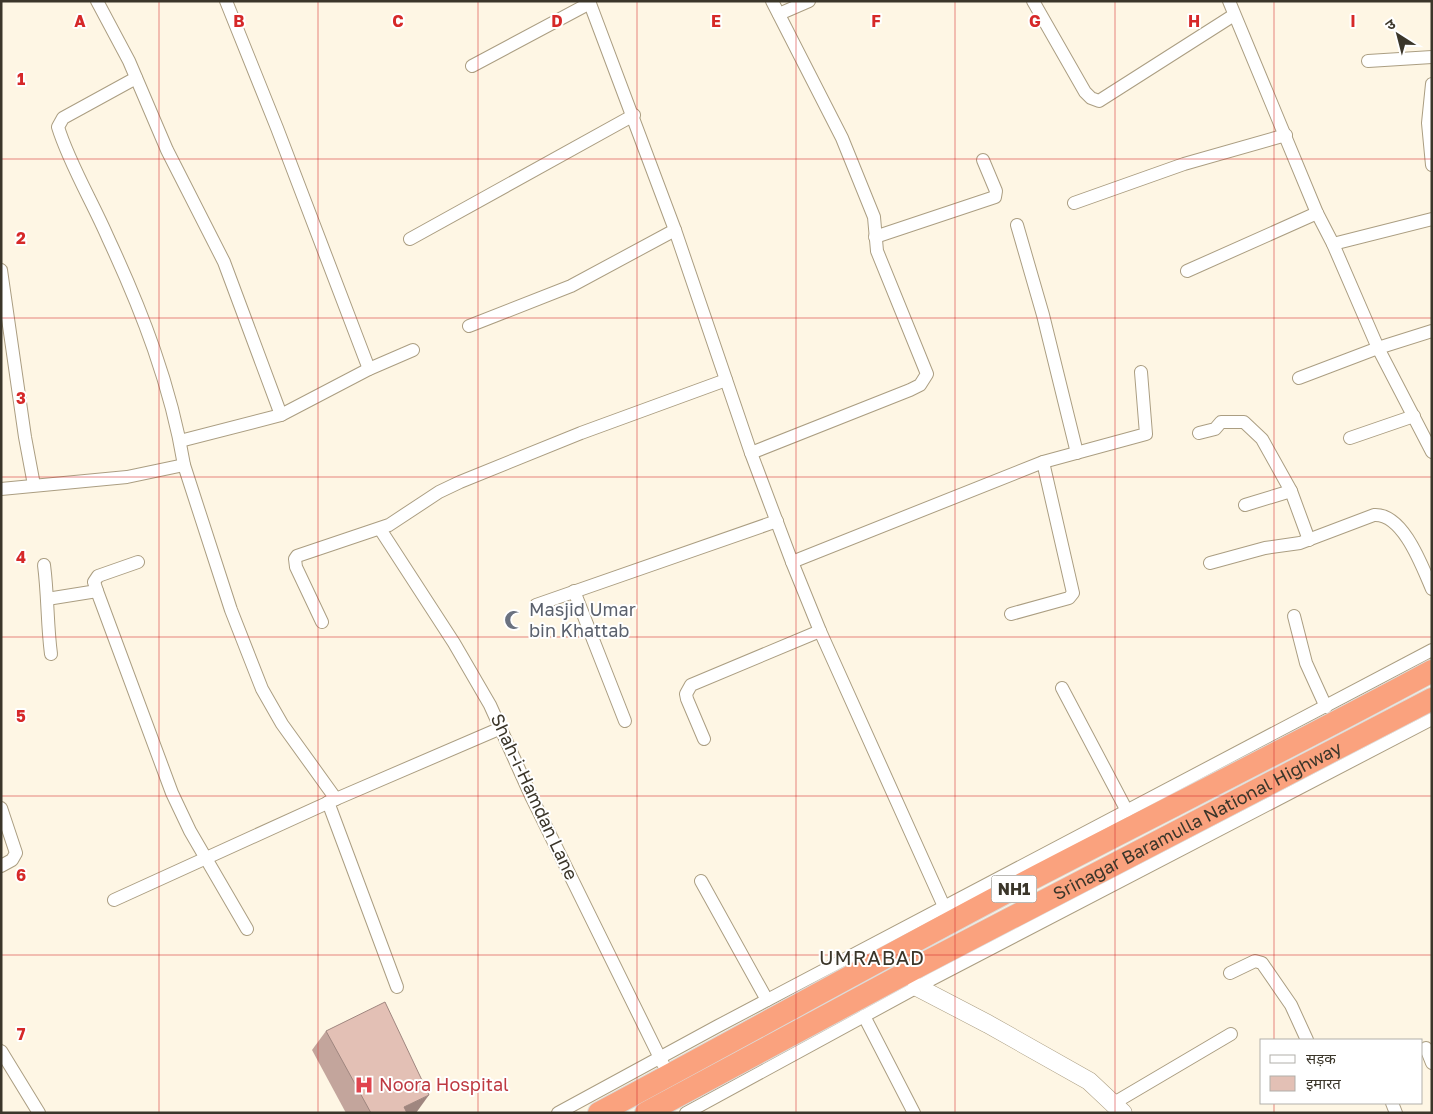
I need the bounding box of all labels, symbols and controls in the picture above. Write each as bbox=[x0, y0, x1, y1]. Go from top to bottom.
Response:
north arrow bbox=[1373, 10, 1423, 60]
text: A bbox=[74, 11, 86, 31]
text: B bbox=[233, 11, 245, 31]
text: C bbox=[392, 11, 404, 31]
text: D bbox=[551, 11, 563, 31]
text: E bbox=[711, 11, 721, 31]
text: F bbox=[871, 11, 881, 31]
text: G bbox=[1029, 11, 1041, 31]
text: H bbox=[1188, 11, 1200, 31]
text: I bbox=[1350, 11, 1356, 31]
text: उ bbox=[1382, 14, 1399, 33]
text: 1 bbox=[17, 69, 25, 89]
text: 2 bbox=[16, 228, 26, 248]
text: 3 bbox=[16, 388, 26, 408]
text: 4 bbox=[16, 547, 26, 567]
place label: Masjid Umar bin Khattab bbox=[529, 598, 636, 641]
mosque icon: Masjid Umar bin Khattab bbox=[503, 609, 525, 631]
text: 5 bbox=[16, 706, 26, 726]
street label: Shah-i-Hamdan Lane bbox=[487, 710, 583, 883]
street label: Srinagar Baramulla National Highway bbox=[1049, 736, 1345, 904]
text: 6 bbox=[16, 865, 26, 885]
road number: NH1 bbox=[992, 876, 1036, 902]
district label: UMRABAD bbox=[819, 945, 925, 969]
text: 7 bbox=[17, 1024, 26, 1044]
legend bbox=[1260, 1039, 1423, 1104]
text: सड़क bbox=[1306, 1049, 1336, 1067]
place label: Noora Hospital bbox=[379, 1073, 509, 1095]
hospital icon: Noora Hospital bbox=[353, 1074, 375, 1096]
text: इमारत bbox=[1306, 1074, 1341, 1092]

